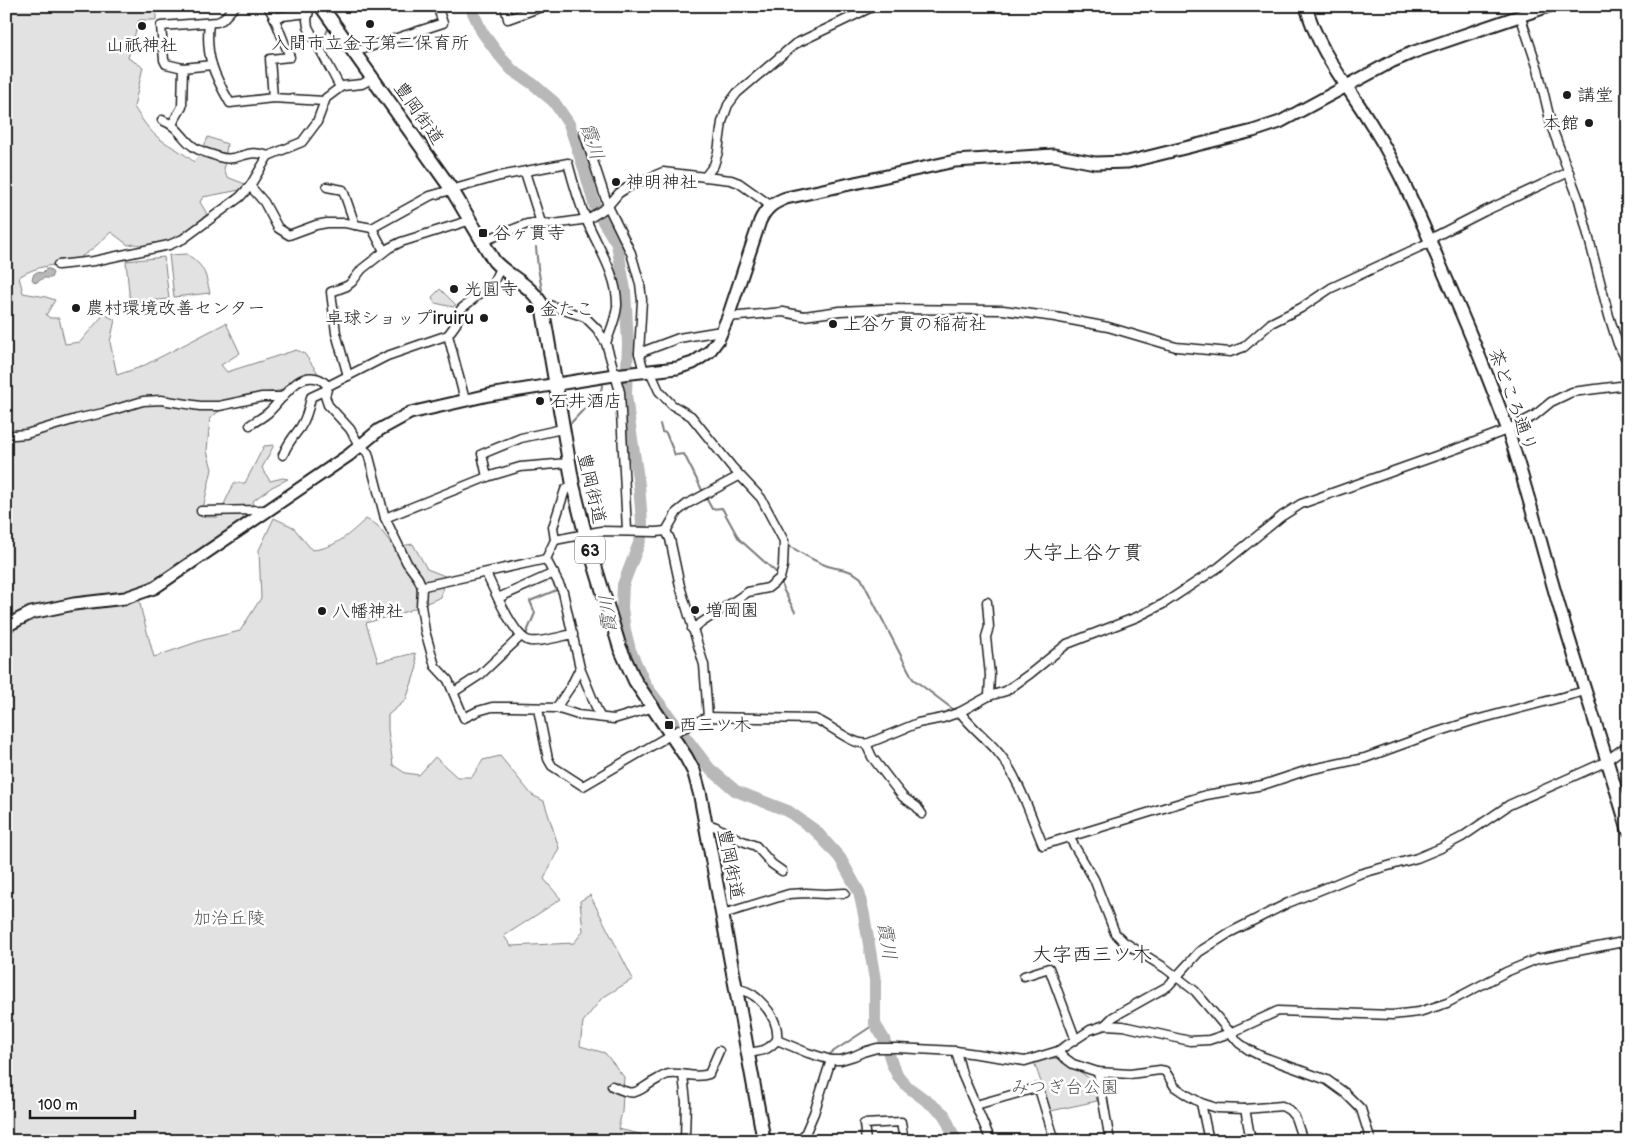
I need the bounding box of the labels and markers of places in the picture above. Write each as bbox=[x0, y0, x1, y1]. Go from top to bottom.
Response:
marker: 入間市立金子第二保育所 bbox=[364, 18, 376, 30]
marker: 山祇神社 bbox=[136, 20, 148, 32]
place label: 入間市立金子第二保育所 bbox=[271, 33, 469, 54]
place label: 山祇神社 bbox=[106, 35, 178, 56]
place label: 講堂 bbox=[1577, 85, 1613, 106]
marker: 講堂 bbox=[1561, 89, 1573, 101]
place label: 本館 bbox=[1543, 113, 1579, 134]
marker: 本館 bbox=[1583, 117, 1595, 129]
place label: 神明神社 bbox=[626, 172, 698, 193]
marker: 神明神社 bbox=[610, 176, 622, 188]
place label: 谷ヶ貫寺 bbox=[493, 223, 565, 244]
marker: 谷ヶ貫寺 bbox=[477, 227, 489, 239]
place label: 光圓寺 bbox=[464, 279, 518, 300]
marker: 光圓寺 bbox=[448, 283, 460, 295]
place label: 農村環境改善センター bbox=[86, 298, 265, 319]
place label: 金たこ bbox=[540, 299, 594, 320]
marker: 農村環境改善センター bbox=[70, 302, 82, 314]
marker: 金たこ bbox=[524, 303, 536, 315]
place label: 卓球ショップiruiru bbox=[325, 308, 474, 329]
marker: 卓球ショップiruiru bbox=[478, 312, 490, 324]
place label: 上谷ケ貫の稲荷社 bbox=[843, 314, 987, 335]
marker: 上谷ケ貫の稲荷社 bbox=[827, 318, 839, 330]
place label: 石井酒店 bbox=[550, 391, 622, 412]
marker: 石井酒店 bbox=[534, 395, 546, 407]
place label: 増岡園 bbox=[705, 600, 759, 621]
place label: 八幡神社 bbox=[332, 601, 404, 622]
marker: 増岡園 bbox=[689, 604, 701, 616]
marker: 八幡神社 bbox=[316, 605, 328, 617]
place label: 西三ツ木 bbox=[679, 715, 751, 736]
marker: 西三ツ木 bbox=[663, 719, 675, 731]

